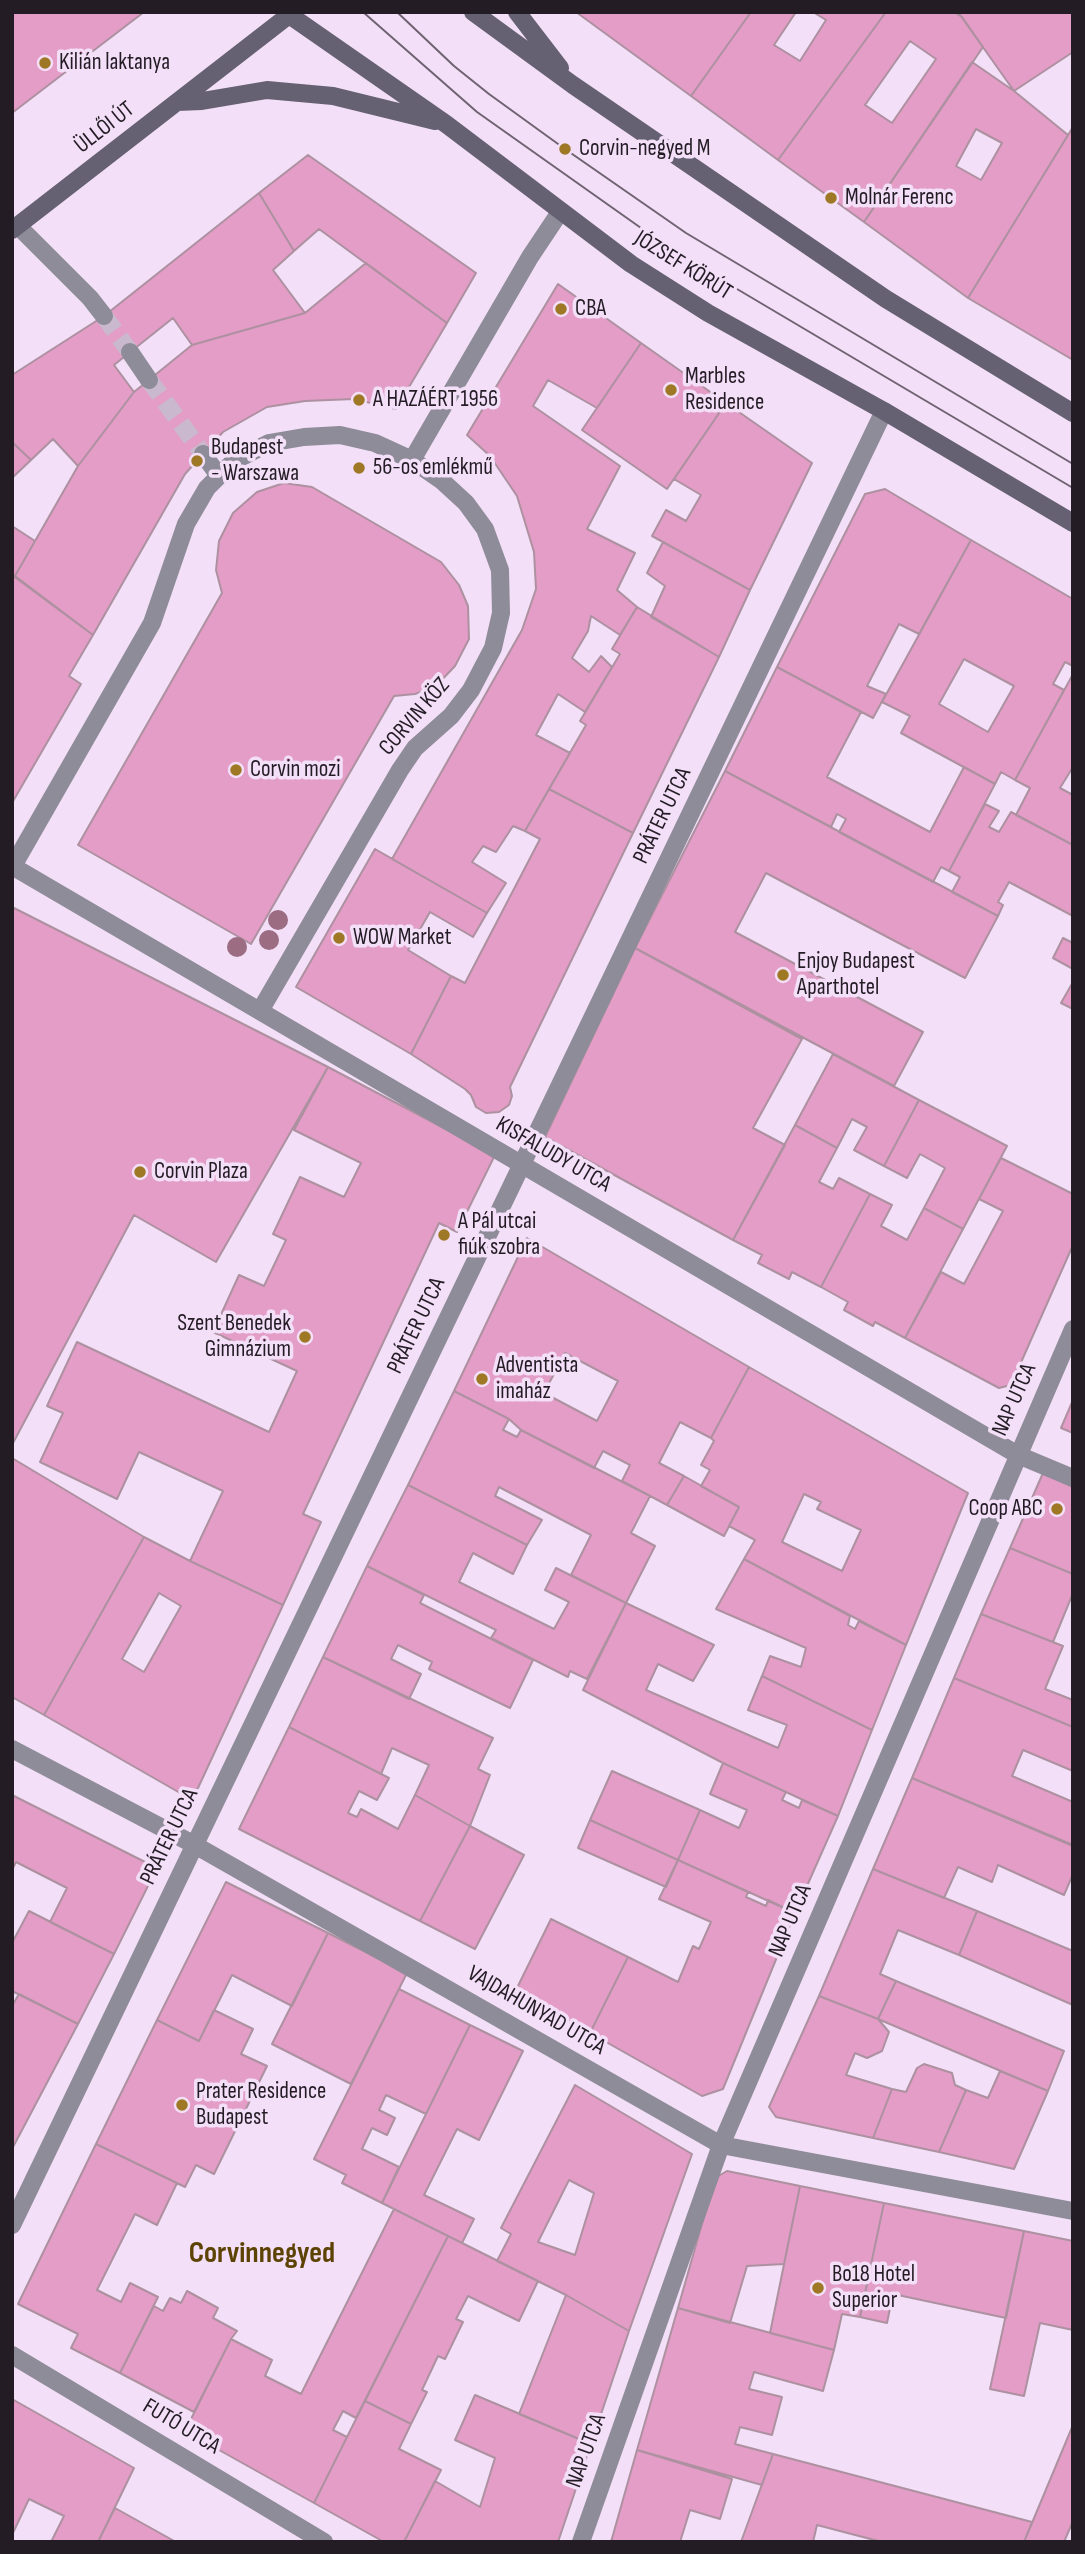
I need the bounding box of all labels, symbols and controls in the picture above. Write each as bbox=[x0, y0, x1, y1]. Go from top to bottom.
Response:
place label: Kilián laktanya bbox=[59, 49, 170, 77]
marker: Kilián laktanya bbox=[37, 55, 53, 71]
street label: ÜLLŐI ÚT bbox=[70, 96, 140, 160]
place label: Corvin-negyed M bbox=[579, 135, 711, 163]
marker: Corvin-negyed M bbox=[557, 141, 573, 157]
place label: Molnár Ferenc bbox=[845, 184, 954, 212]
marker: Molnár Ferenc bbox=[823, 190, 839, 206]
street label: JÓZSEF KÖRÚT bbox=[629, 225, 737, 307]
place label: CBA bbox=[575, 295, 606, 323]
marker: CBA bbox=[553, 301, 569, 317]
place label: Marbles Residence bbox=[685, 363, 764, 417]
marker: Marbles Residence bbox=[663, 382, 679, 398]
place label: A HAZÁÉRT 1956 bbox=[373, 386, 498, 414]
marker: A HAZÁÉRT 1956 bbox=[351, 392, 367, 408]
place label: Budapest - Warszawa bbox=[211, 434, 299, 488]
marker: Budapest - Warszawa bbox=[189, 453, 205, 469]
place label: 56-os emlékmű bbox=[373, 454, 493, 482]
marker: 56-os emlékmű bbox=[351, 460, 367, 476]
street label: CORVIN KÖZ bbox=[374, 672, 456, 762]
place label: Corvin mozi bbox=[250, 756, 341, 784]
marker: Corvin mozi bbox=[228, 762, 244, 778]
street label: PRÁTER UTCA bbox=[628, 763, 698, 869]
place label: WOW Market bbox=[353, 924, 451, 952]
marker: WOW Market bbox=[331, 930, 347, 946]
place label: Enjoy Budapest Aparthotel bbox=[797, 948, 915, 1002]
marker: Enjoy Budapest Aparthotel bbox=[775, 967, 791, 983]
street label: KISFALUDY UTCA bbox=[491, 1111, 615, 1199]
place label: Corvin Plaza bbox=[154, 1158, 248, 1186]
marker: Corvin Plaza bbox=[132, 1164, 148, 1180]
place label: A Pál utcai fiúk szobra bbox=[458, 1208, 540, 1262]
marker: A Pál utcai fiúk szobra bbox=[436, 1227, 452, 1243]
street label: PRÁTER UTCA bbox=[382, 1273, 452, 1379]
place label: Szent Benedek Gimnázium bbox=[177, 1310, 291, 1364]
marker: Szent Benedek Gimnázium bbox=[297, 1329, 313, 1345]
place label: Adventista imaház bbox=[496, 1352, 578, 1406]
street label: NAP UTCA bbox=[987, 1360, 1043, 1440]
marker: Adventista imaház bbox=[474, 1371, 490, 1387]
place label: Coop ABC bbox=[969, 1495, 1043, 1523]
marker: Coop ABC bbox=[1049, 1501, 1065, 1517]
street label: PRÁTER UTCA bbox=[135, 1784, 205, 1890]
street label: NAP UTCA bbox=[763, 1880, 819, 1962]
street label: VAJDAHUNYAD UTCA bbox=[462, 1960, 610, 2062]
place label: Prater Residence Budapest bbox=[196, 2078, 326, 2132]
marker: Prater Residence Budapest bbox=[174, 2097, 190, 2113]
district label: Corvinnegyed bbox=[189, 2236, 335, 2272]
place label: Bo18 Hotel Superior bbox=[832, 2261, 915, 2315]
marker: Bo18 Hotel Superior bbox=[810, 2280, 826, 2296]
street label: FUTÓ UTCA bbox=[137, 2393, 225, 2461]
street label: NAP UTCA bbox=[561, 2410, 613, 2492]

